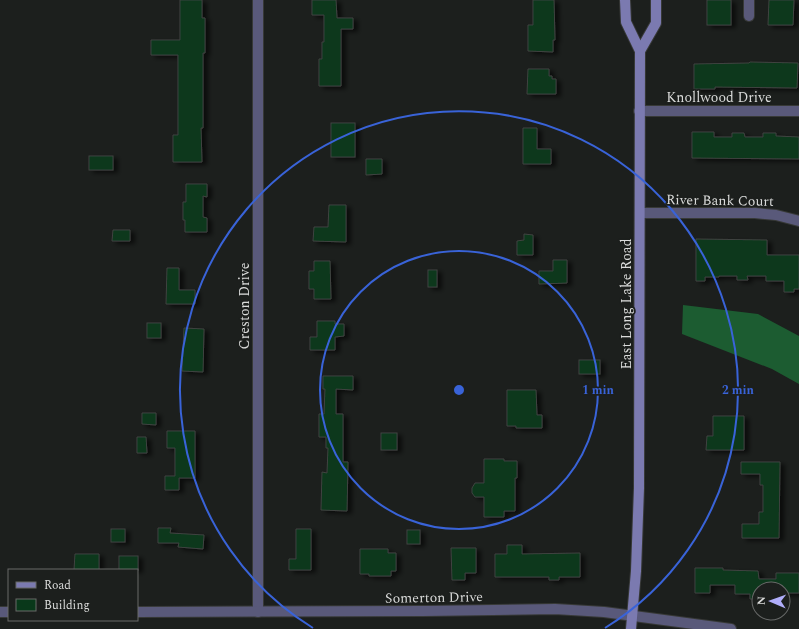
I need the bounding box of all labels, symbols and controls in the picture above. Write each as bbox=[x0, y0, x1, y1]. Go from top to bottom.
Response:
street label: Knollwood Drive bbox=[666, 87, 772, 108]
street label: River Bank Court bbox=[666, 189, 774, 212]
street label: East Long Lake Road bbox=[616, 238, 637, 369]
street label: Creston Drive bbox=[234, 262, 255, 349]
text: 1 min bbox=[582, 381, 615, 400]
text: 2 min bbox=[722, 381, 755, 400]
centre of rings bbox=[452, 383, 466, 397]
legend bbox=[8, 569, 138, 621]
text: Road bbox=[44, 576, 71, 595]
north arrow bbox=[751, 581, 791, 621]
street label: Somerton Drive bbox=[385, 586, 483, 609]
text: Building bbox=[44, 596, 90, 615]
text: N bbox=[753, 596, 770, 605]

